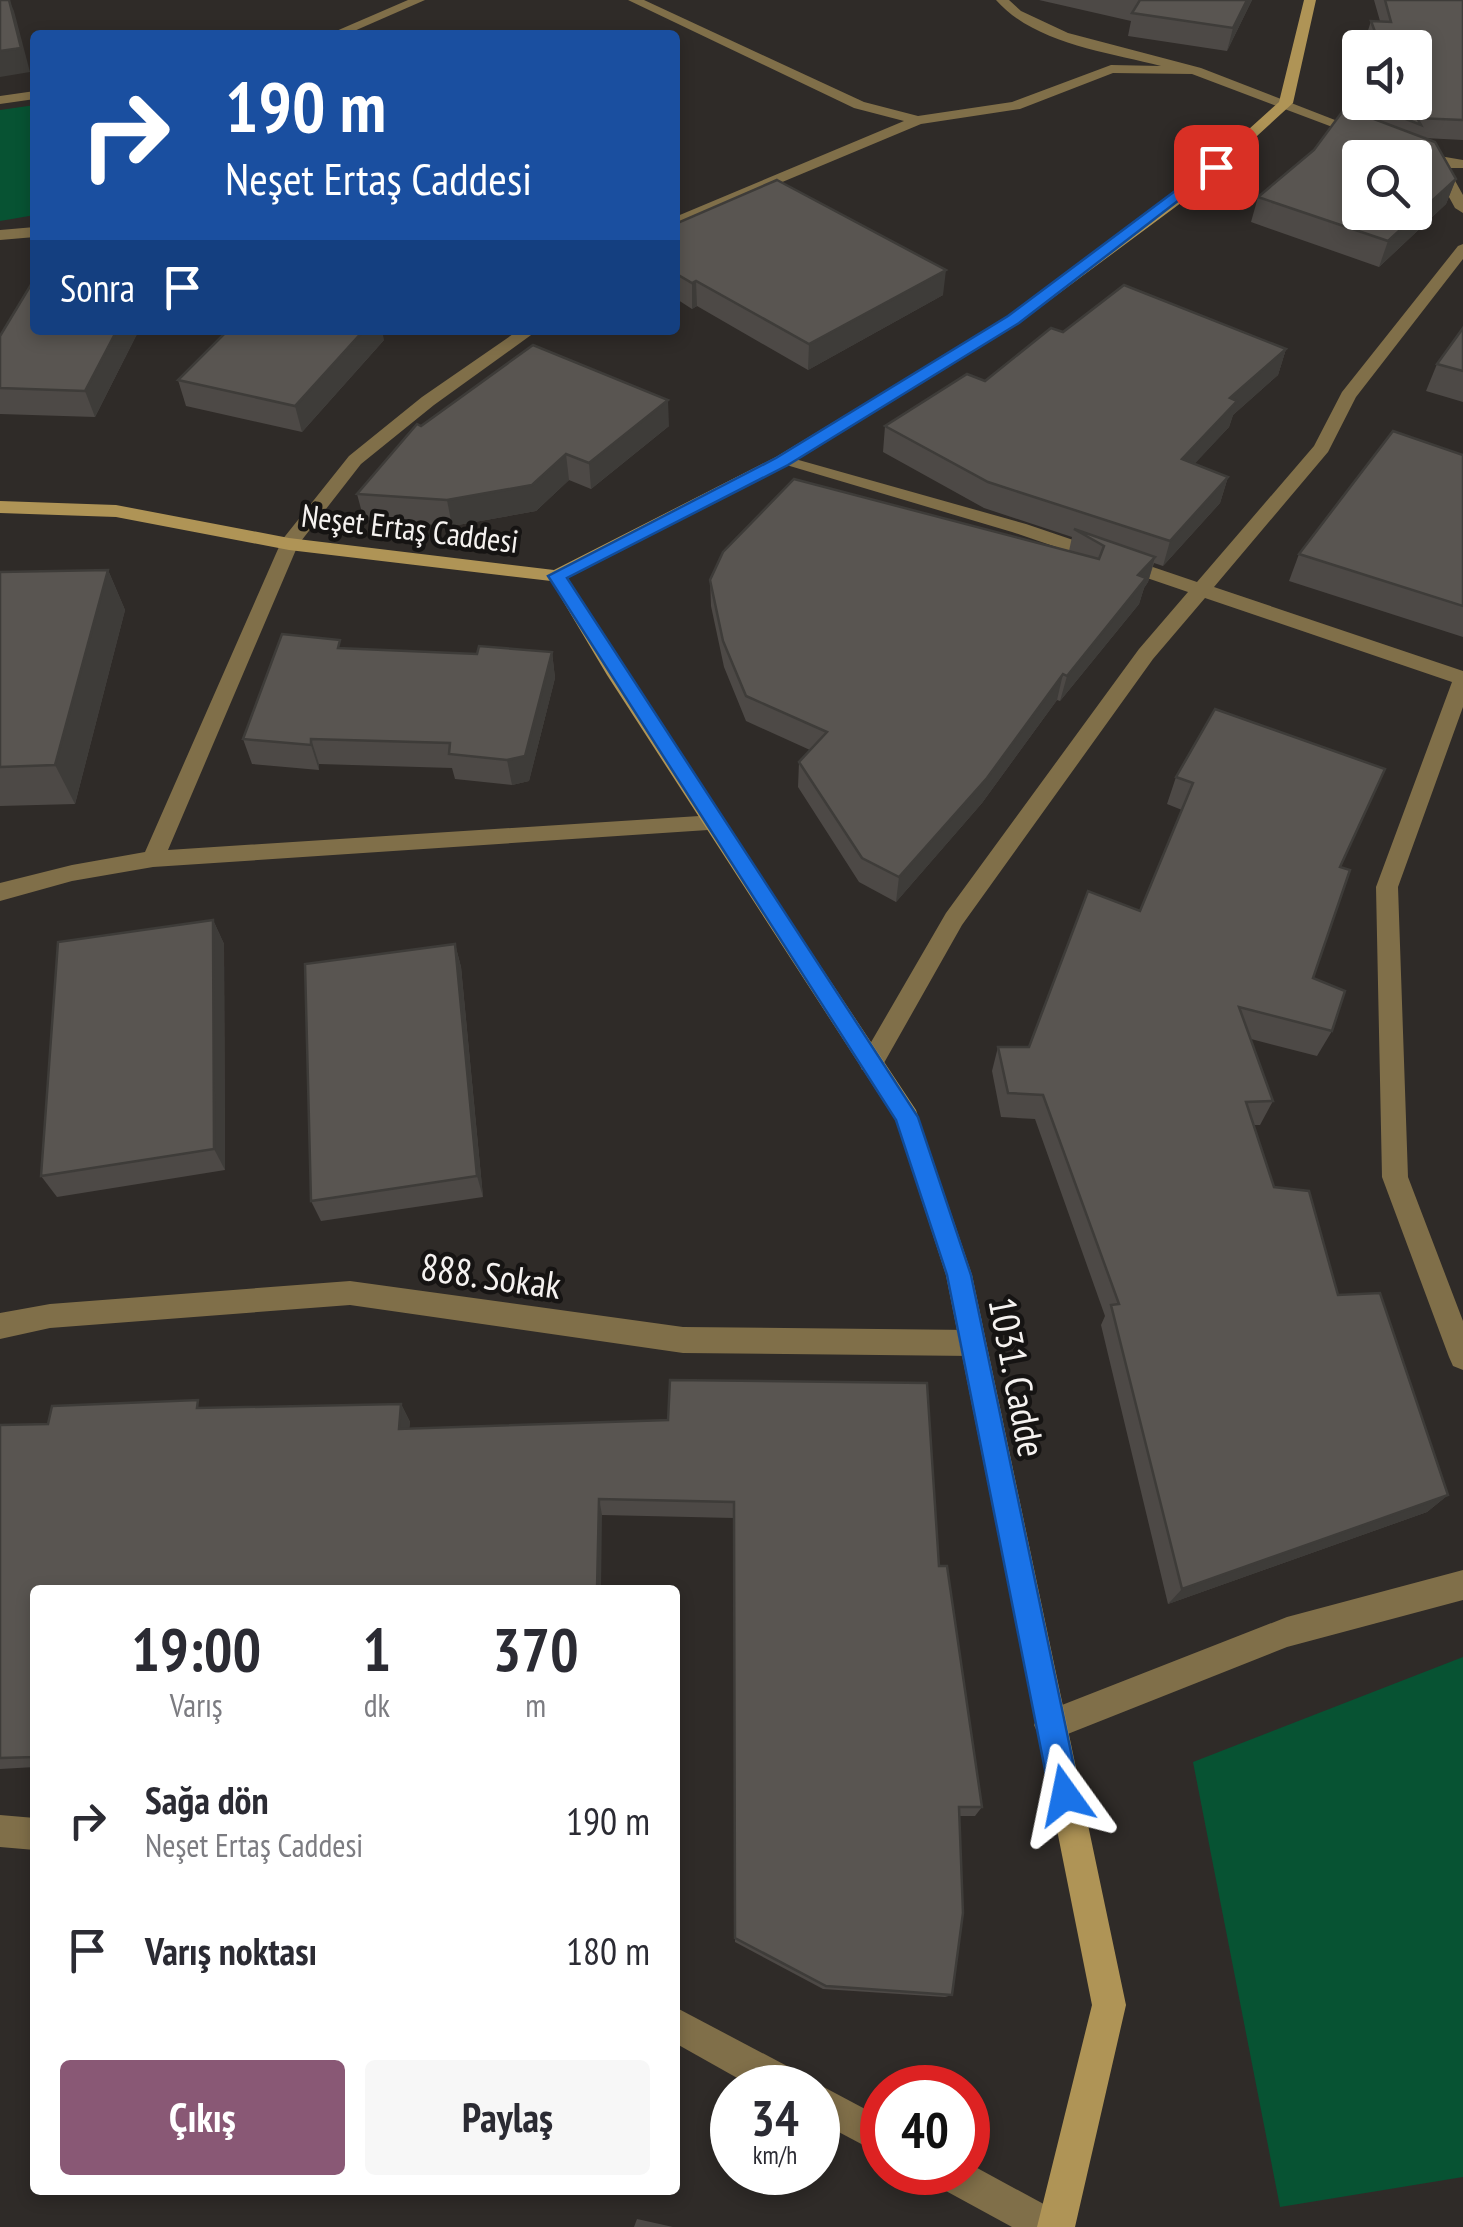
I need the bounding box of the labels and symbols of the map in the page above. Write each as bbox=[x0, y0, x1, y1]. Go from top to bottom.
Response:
pin bbox=[1174, 125, 1259, 210]
street label: Neşet Ertaş Caddesi bbox=[299, 494, 521, 562]
street label: 888. Sokak bbox=[418, 1241, 564, 1309]
street label: 1031. Cadde bbox=[979, 1293, 1057, 1461]
position arrow bbox=[1013, 1743, 1117, 1847]
speed limit sign: 40 bbox=[860, 2065, 990, 2195]

